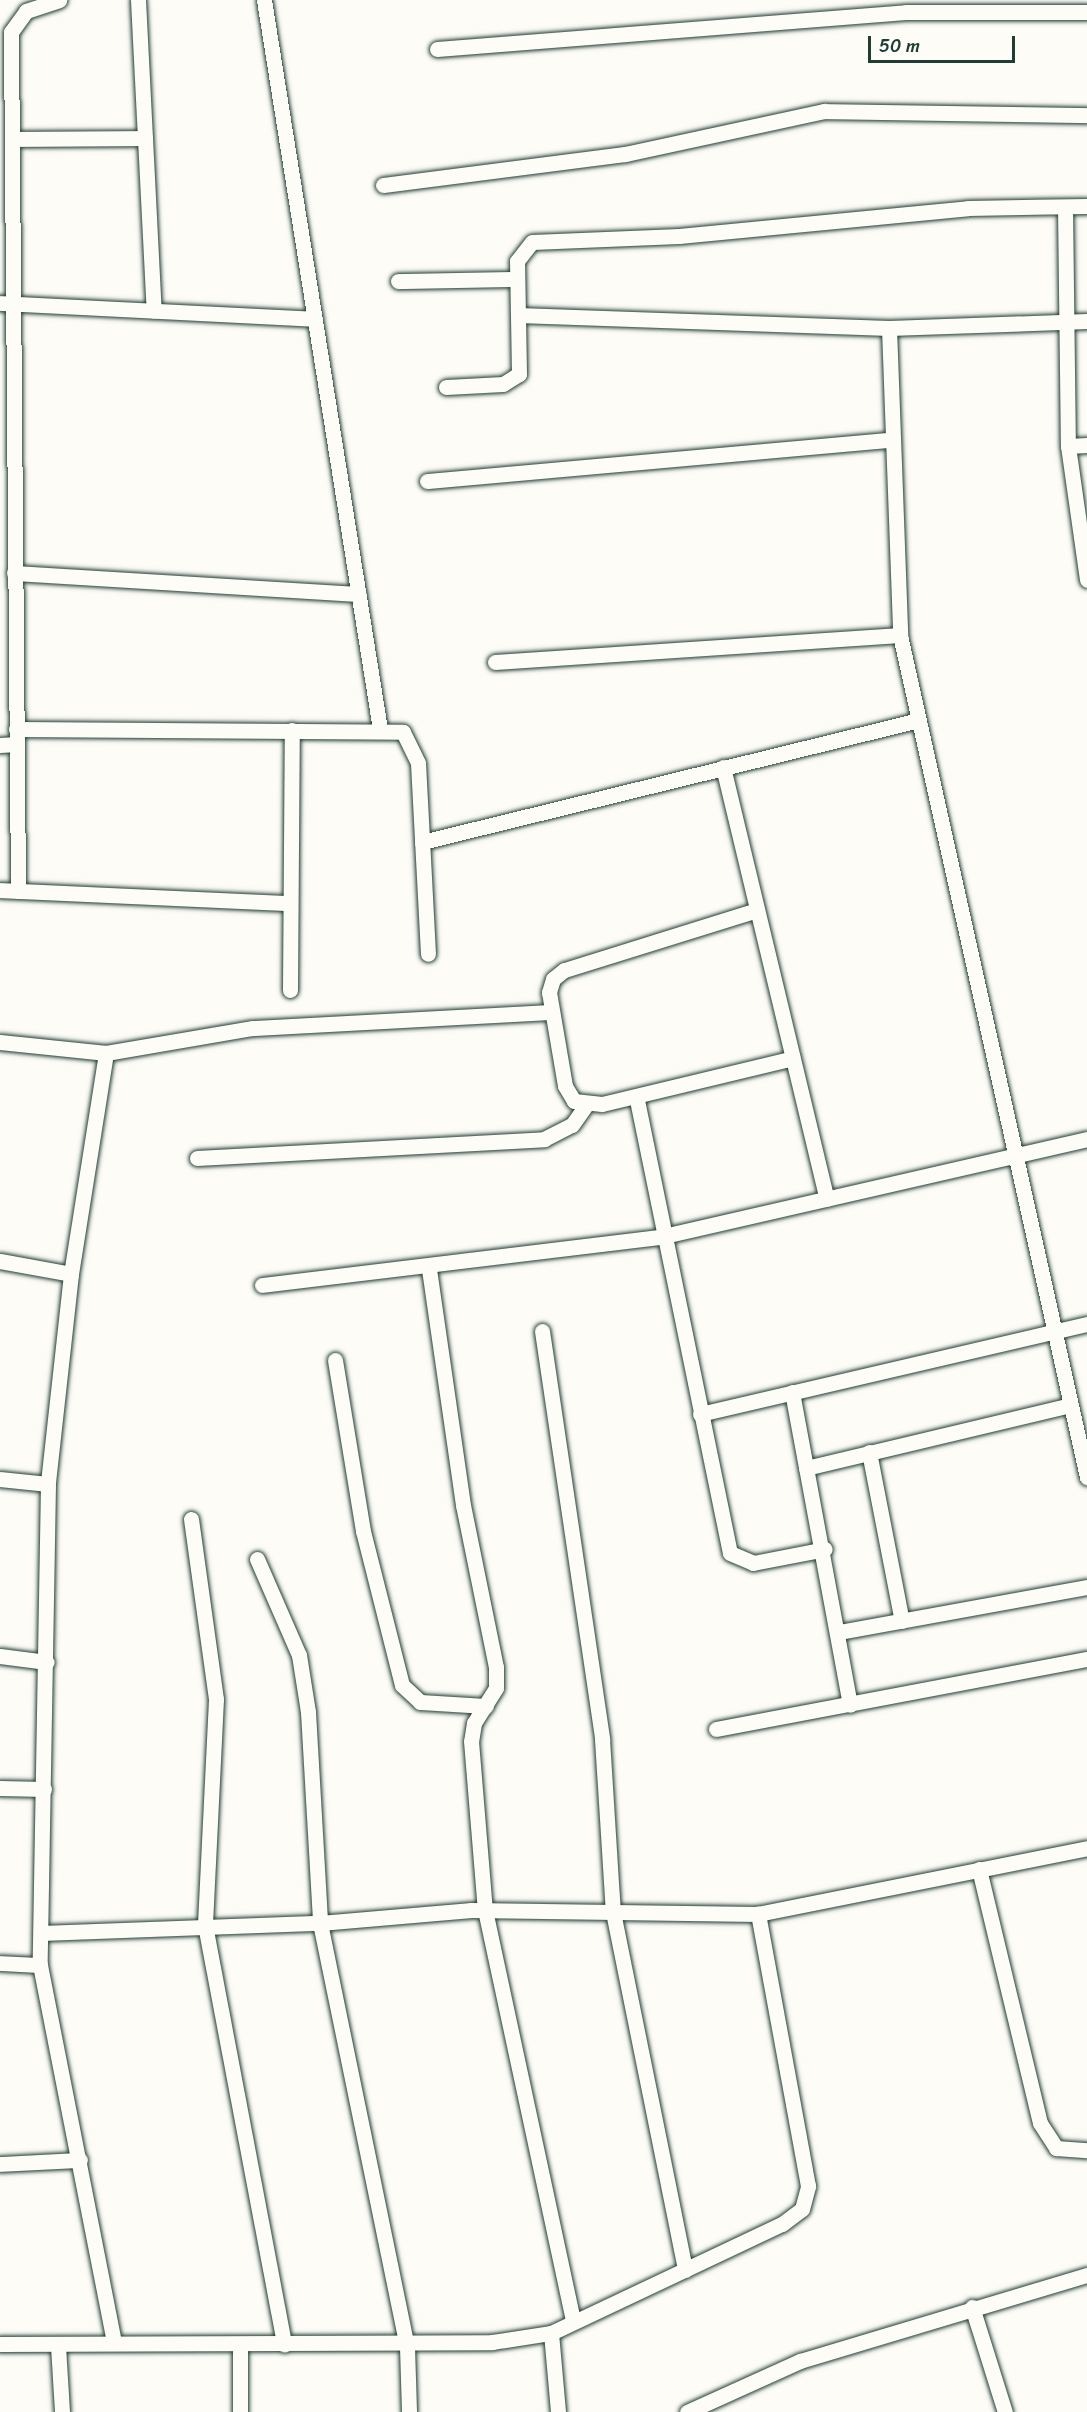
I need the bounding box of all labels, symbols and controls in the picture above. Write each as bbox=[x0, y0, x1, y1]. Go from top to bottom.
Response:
scale bar bbox=[871, 24, 1018, 62]
text: 50 m bbox=[879, 30, 920, 62]

